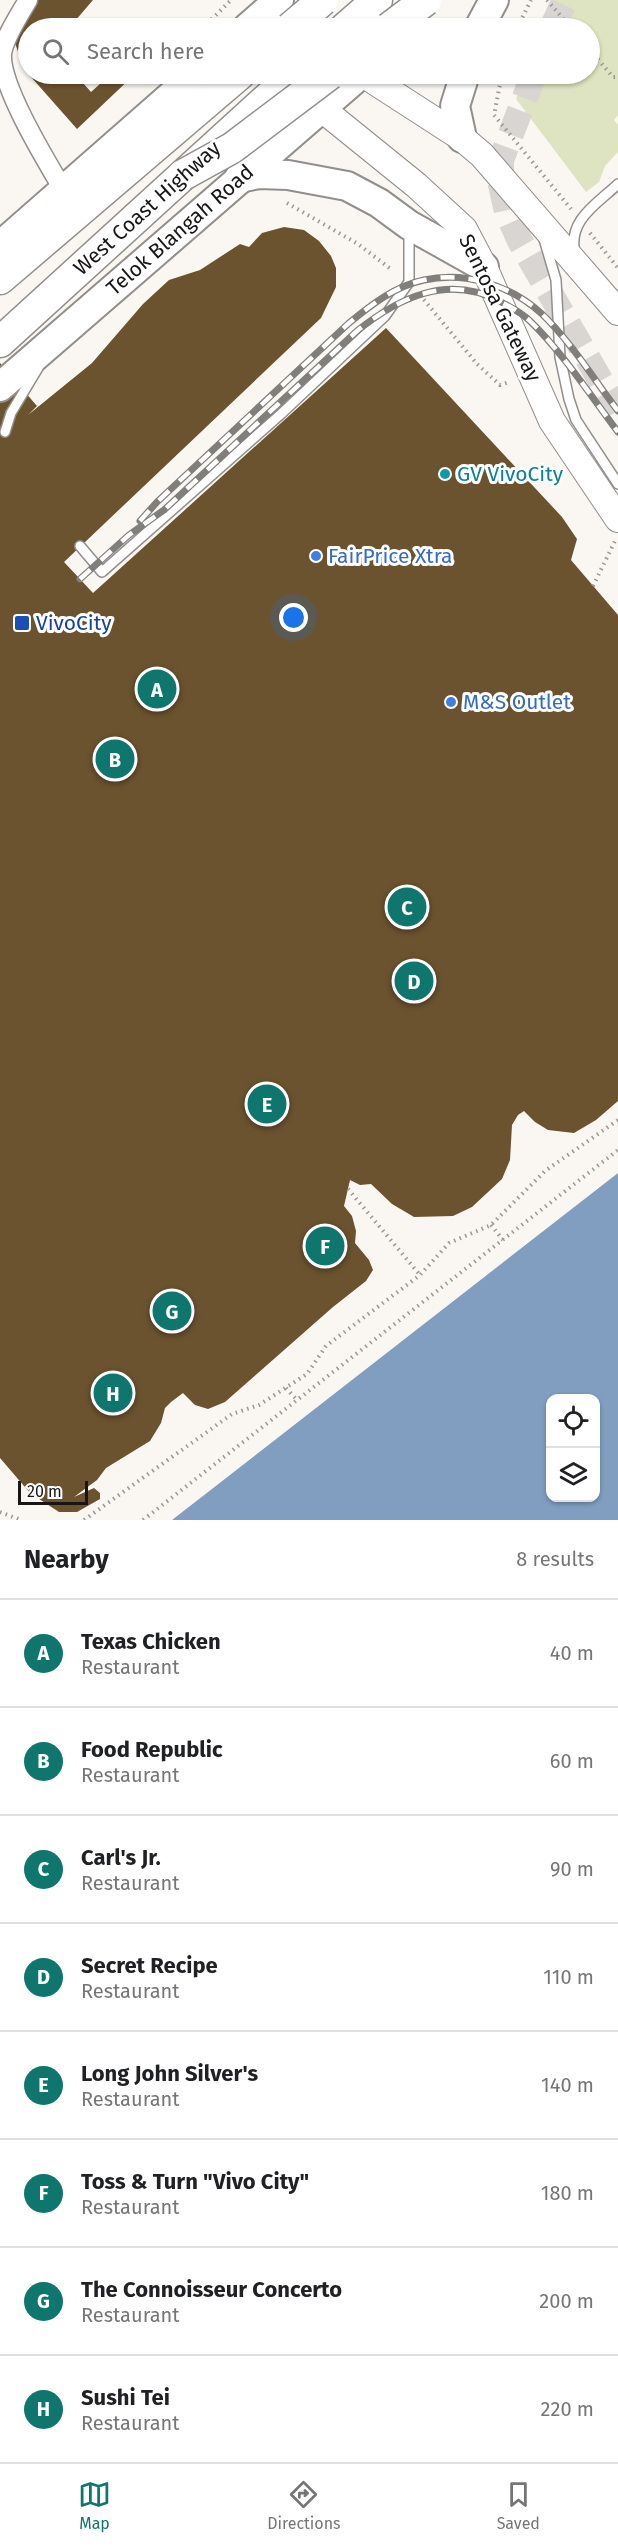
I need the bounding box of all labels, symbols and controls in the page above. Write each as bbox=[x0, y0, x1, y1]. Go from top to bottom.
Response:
search box bbox=[18, 18, 600, 84]
icon: search bbox=[39, 35, 72, 68]
text: Search here bbox=[87, 38, 205, 65]
street label: West Coast Highway bbox=[68, 135, 226, 281]
street label: Telok Blangah Road bbox=[101, 159, 259, 301]
street label: Sentosa Gateway bbox=[453, 230, 547, 387]
place label: GV VivoCity bbox=[457, 461, 564, 487]
marker: GV VivoCity bbox=[438, 467, 452, 481]
place label: FairPrice Xtra bbox=[328, 543, 452, 569]
marker: FairPrice Xtra bbox=[309, 549, 323, 563]
your location bbox=[279, 603, 308, 632]
place label: VivoCity bbox=[36, 610, 112, 636]
marker: VivoCity bbox=[13, 614, 31, 632]
pin: A bbox=[138, 666, 176, 712]
place label: M&S Outlet bbox=[463, 689, 571, 715]
marker: M&S Outlet bbox=[444, 695, 458, 709]
pin: B bbox=[96, 736, 134, 782]
pin: C bbox=[388, 884, 426, 930]
pin: D bbox=[394, 958, 434, 1004]
pin: E bbox=[248, 1082, 286, 1126]
pin: F bbox=[306, 1224, 344, 1268]
pin: G bbox=[152, 1288, 192, 1334]
pin: H bbox=[94, 1370, 132, 1416]
map controls bbox=[546, 1394, 600, 1502]
button: locate bbox=[546, 1394, 600, 1448]
button: layers bbox=[546, 1448, 600, 1502]
scale bar bbox=[18, 1478, 88, 1506]
text: 20 m bbox=[27, 1482, 62, 1501]
text: Nearby bbox=[24, 1544, 109, 1575]
text: 8 results bbox=[516, 1547, 594, 1571]
text: Texas Chicken bbox=[81, 1628, 221, 1655]
text: A bbox=[38, 1641, 49, 1665]
text: 40 m bbox=[550, 1641, 594, 1665]
text: Restaurant bbox=[81, 1655, 179, 1679]
text: Food Republic bbox=[81, 1736, 223, 1763]
text: B bbox=[37, 1749, 50, 1773]
text: 60 m bbox=[550, 1749, 594, 1773]
text: Restaurant bbox=[81, 1763, 179, 1787]
text: Carl's Jr. bbox=[81, 1844, 161, 1871]
text: C bbox=[38, 1857, 49, 1881]
text: 90 m bbox=[550, 1857, 594, 1881]
text: Restaurant bbox=[81, 1871, 179, 1895]
text: Secret Recipe bbox=[81, 1952, 218, 1979]
text: D bbox=[37, 1965, 50, 1989]
text: 110 m bbox=[543, 1965, 594, 1989]
text: Restaurant bbox=[81, 1979, 179, 2003]
text: Long John Silver's bbox=[81, 2060, 258, 2087]
text: E bbox=[38, 2073, 49, 2097]
text: 140 m bbox=[541, 2073, 594, 2097]
text: Restaurant bbox=[81, 2087, 179, 2111]
text: Toss & Turn "Vivo City" bbox=[81, 2168, 309, 2195]
text: F bbox=[39, 2181, 48, 2205]
text: 180 m bbox=[541, 2181, 594, 2205]
text: Restaurant bbox=[81, 2195, 179, 2219]
text: The Connoisseur Concerto bbox=[81, 2276, 342, 2303]
text: G bbox=[37, 2289, 50, 2313]
text: 200 m bbox=[539, 2289, 594, 2313]
text: Restaurant bbox=[81, 2303, 179, 2327]
text: Sushi Tei bbox=[81, 2384, 170, 2411]
text: H bbox=[37, 2397, 50, 2421]
text: 220 m bbox=[541, 2397, 594, 2421]
text: Restaurant bbox=[81, 2411, 179, 2435]
tab: Map bbox=[78, 2478, 111, 2533]
tab: Directions bbox=[267, 2478, 341, 2533]
tab: Saved bbox=[497, 2478, 540, 2533]

